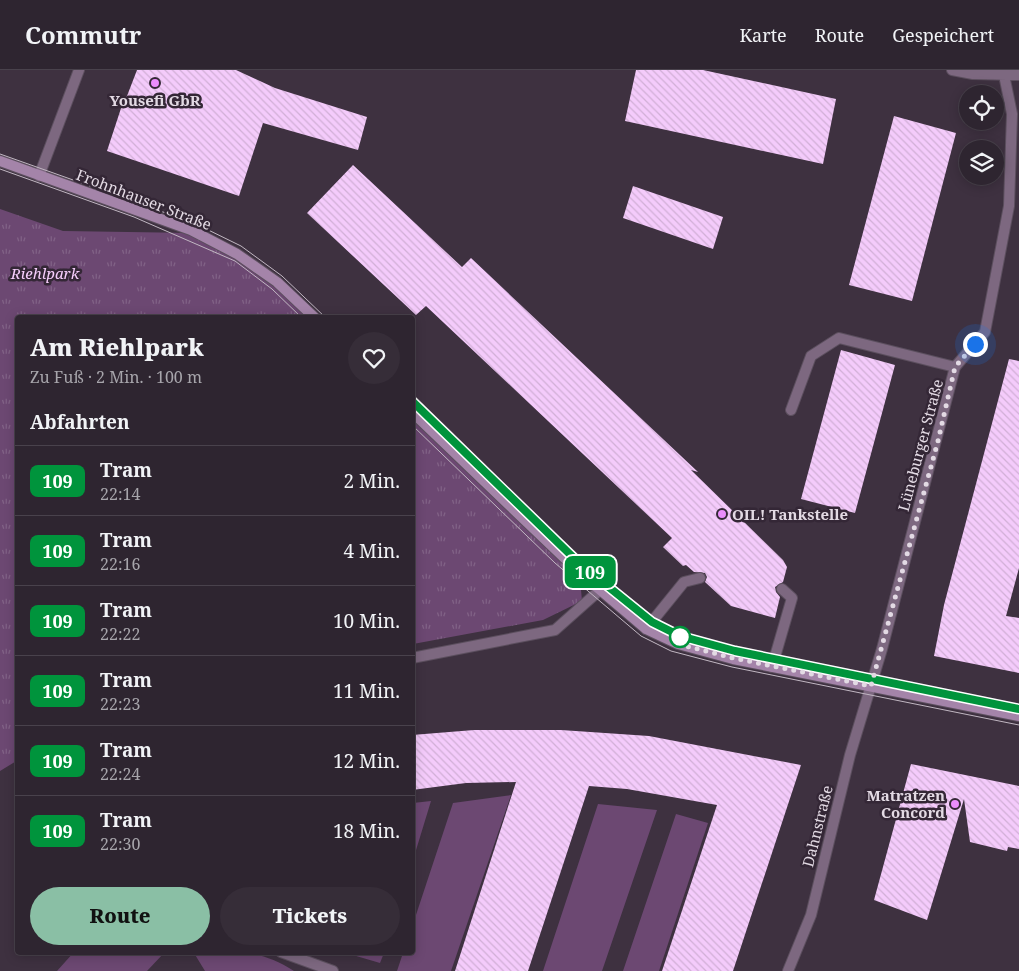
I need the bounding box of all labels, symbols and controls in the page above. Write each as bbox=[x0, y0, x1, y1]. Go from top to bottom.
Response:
text: Commutr bbox=[25, 18, 141, 51]
text: Karte bbox=[739, 23, 787, 47]
text: Route bbox=[815, 23, 864, 47]
text: Gespeichert bbox=[892, 23, 994, 47]
marker: Yousefi GbR bbox=[149, 77, 161, 89]
map controls bbox=[959, 85, 1004, 185]
button: locate bbox=[959, 85, 1004, 130]
place label: Yousefi GbR bbox=[109, 90, 201, 110]
button: layers bbox=[959, 140, 1004, 185]
street label: Frohnhauser Straße bbox=[73, 164, 215, 234]
park label: Riehlpark bbox=[10, 263, 80, 283]
text: Am Riehlpark bbox=[30, 330, 204, 363]
button: heart bbox=[348, 332, 400, 384]
your location bbox=[963, 332, 988, 357]
text: Zu Fuß · 2 Min. · 100 m bbox=[30, 366, 202, 388]
street label: Lüneburger Straße bbox=[893, 377, 947, 513]
text: Abfahrten bbox=[30, 409, 130, 435]
text: Tram bbox=[100, 457, 152, 483]
text: 2 Min. bbox=[344, 468, 400, 494]
text: 109 bbox=[42, 469, 73, 493]
text: 22:14 bbox=[100, 483, 140, 505]
place label: OIL! Tankstelle bbox=[732, 504, 848, 524]
marker: OIL! Tankstelle bbox=[716, 508, 728, 520]
text: Tram bbox=[100, 527, 152, 553]
text: 4 Min. bbox=[344, 538, 400, 564]
text: 109 bbox=[42, 539, 73, 563]
text: 22:16 bbox=[100, 553, 140, 575]
line badge: 109 bbox=[561, 556, 619, 588]
text: 109 bbox=[575, 560, 605, 584]
text: Tram bbox=[100, 597, 152, 623]
text: 10 Min. bbox=[333, 608, 400, 634]
text: 109 bbox=[42, 609, 73, 633]
text: 22:22 bbox=[100, 623, 140, 645]
unlabelled marker bbox=[669, 626, 691, 648]
text: Tram bbox=[100, 667, 152, 693]
text: 11 Min. bbox=[333, 678, 400, 704]
text: 109 bbox=[42, 679, 73, 703]
text: 22:23 bbox=[100, 693, 140, 715]
text: Tram bbox=[100, 737, 152, 763]
text: 12 Min. bbox=[333, 748, 400, 774]
text: 109 bbox=[42, 749, 73, 773]
text: 22:24 bbox=[100, 763, 140, 785]
street label: Dahnstraße bbox=[797, 783, 837, 869]
place label: Matratzen Concord bbox=[867, 785, 945, 822]
marker: Matratzen Concord bbox=[949, 798, 961, 810]
text: Tram bbox=[100, 807, 152, 833]
text: 18 Min. bbox=[333, 818, 400, 844]
text: 109 bbox=[42, 819, 73, 843]
text: 22:30 bbox=[100, 833, 140, 855]
button: Route bbox=[30, 887, 210, 945]
button: Tickets bbox=[220, 887, 400, 945]

